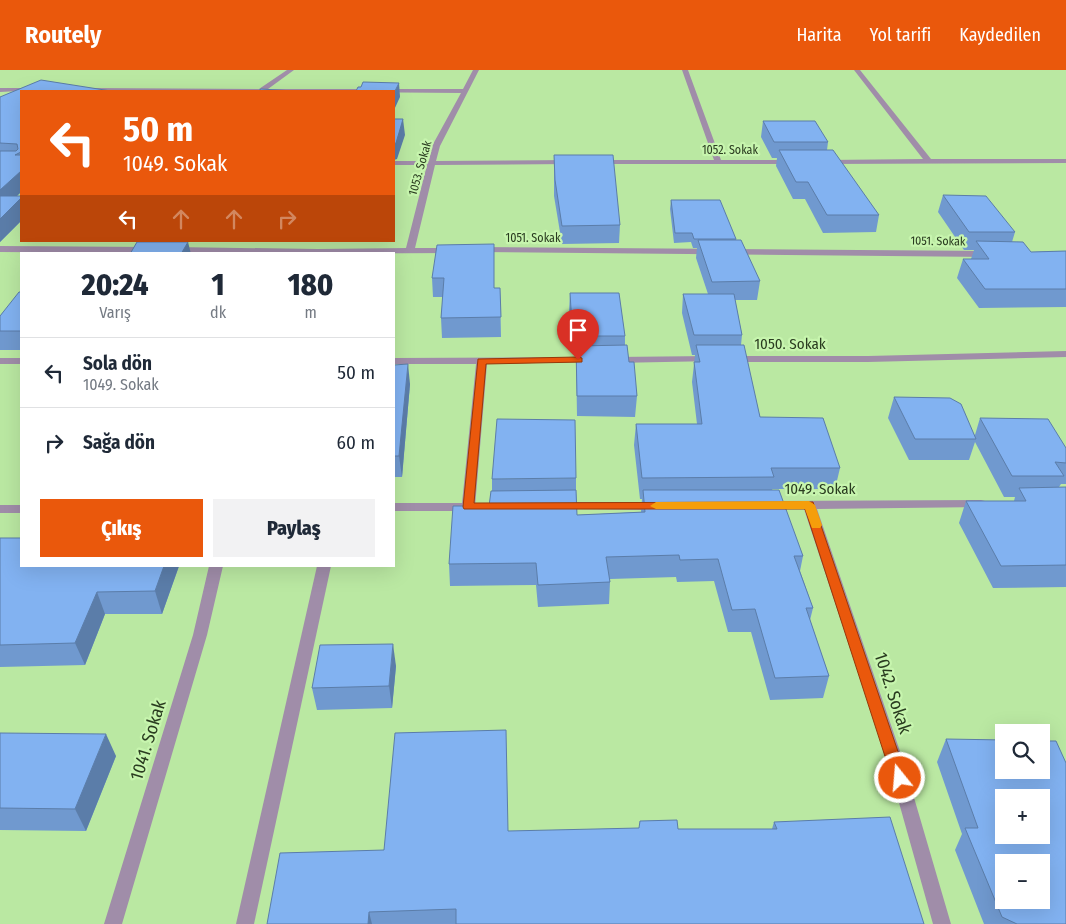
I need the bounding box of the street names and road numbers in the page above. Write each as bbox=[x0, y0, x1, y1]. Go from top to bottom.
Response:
street label: 1053. Sokak bbox=[406, 139, 435, 197]
street label: 1052. Sokak bbox=[702, 143, 758, 157]
street label: 1051. Sokak bbox=[505, 231, 561, 245]
street label: 1051. Sokak bbox=[910, 234, 966, 248]
street label: 1050. Sokak bbox=[754, 335, 826, 353]
street label: 1049. Sokak bbox=[784, 480, 856, 498]
street label: 1042. Sokak bbox=[869, 649, 917, 737]
street label: 1041. Sokak bbox=[125, 697, 171, 783]

